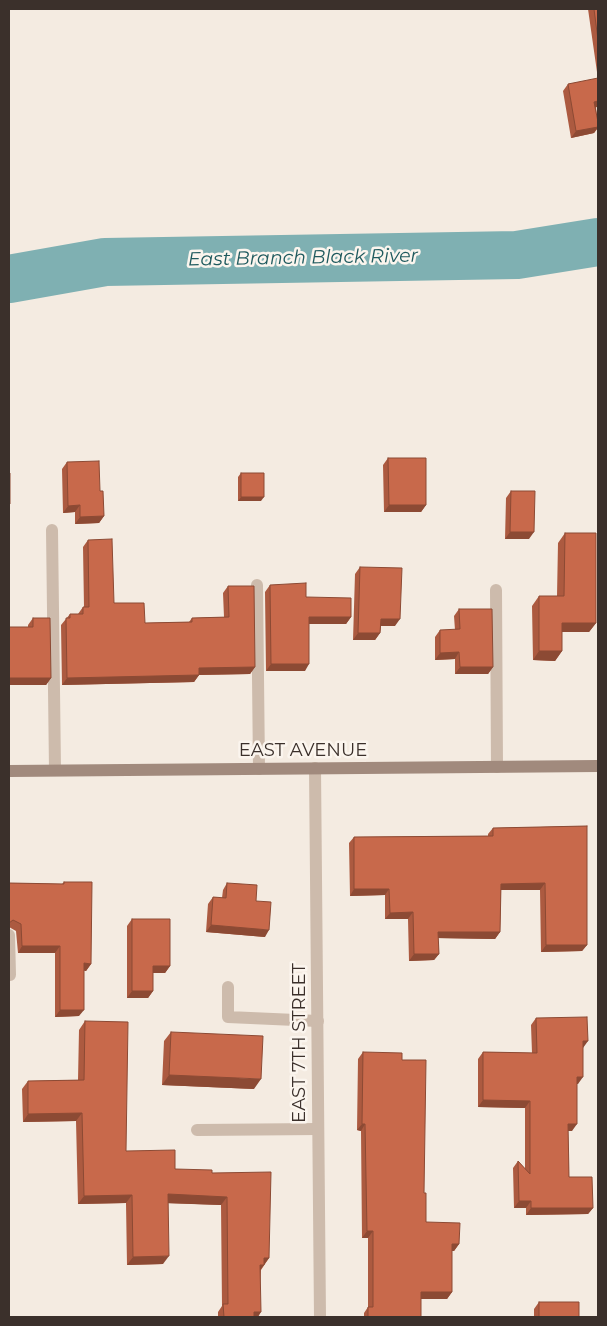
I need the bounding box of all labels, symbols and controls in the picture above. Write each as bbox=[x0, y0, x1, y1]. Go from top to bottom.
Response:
water label: East Branch Black River bbox=[188, 245, 418, 271]
street label: EAST AVENUE bbox=[239, 740, 367, 762]
street label: EAST 7TH STREET bbox=[289, 963, 311, 1123]

